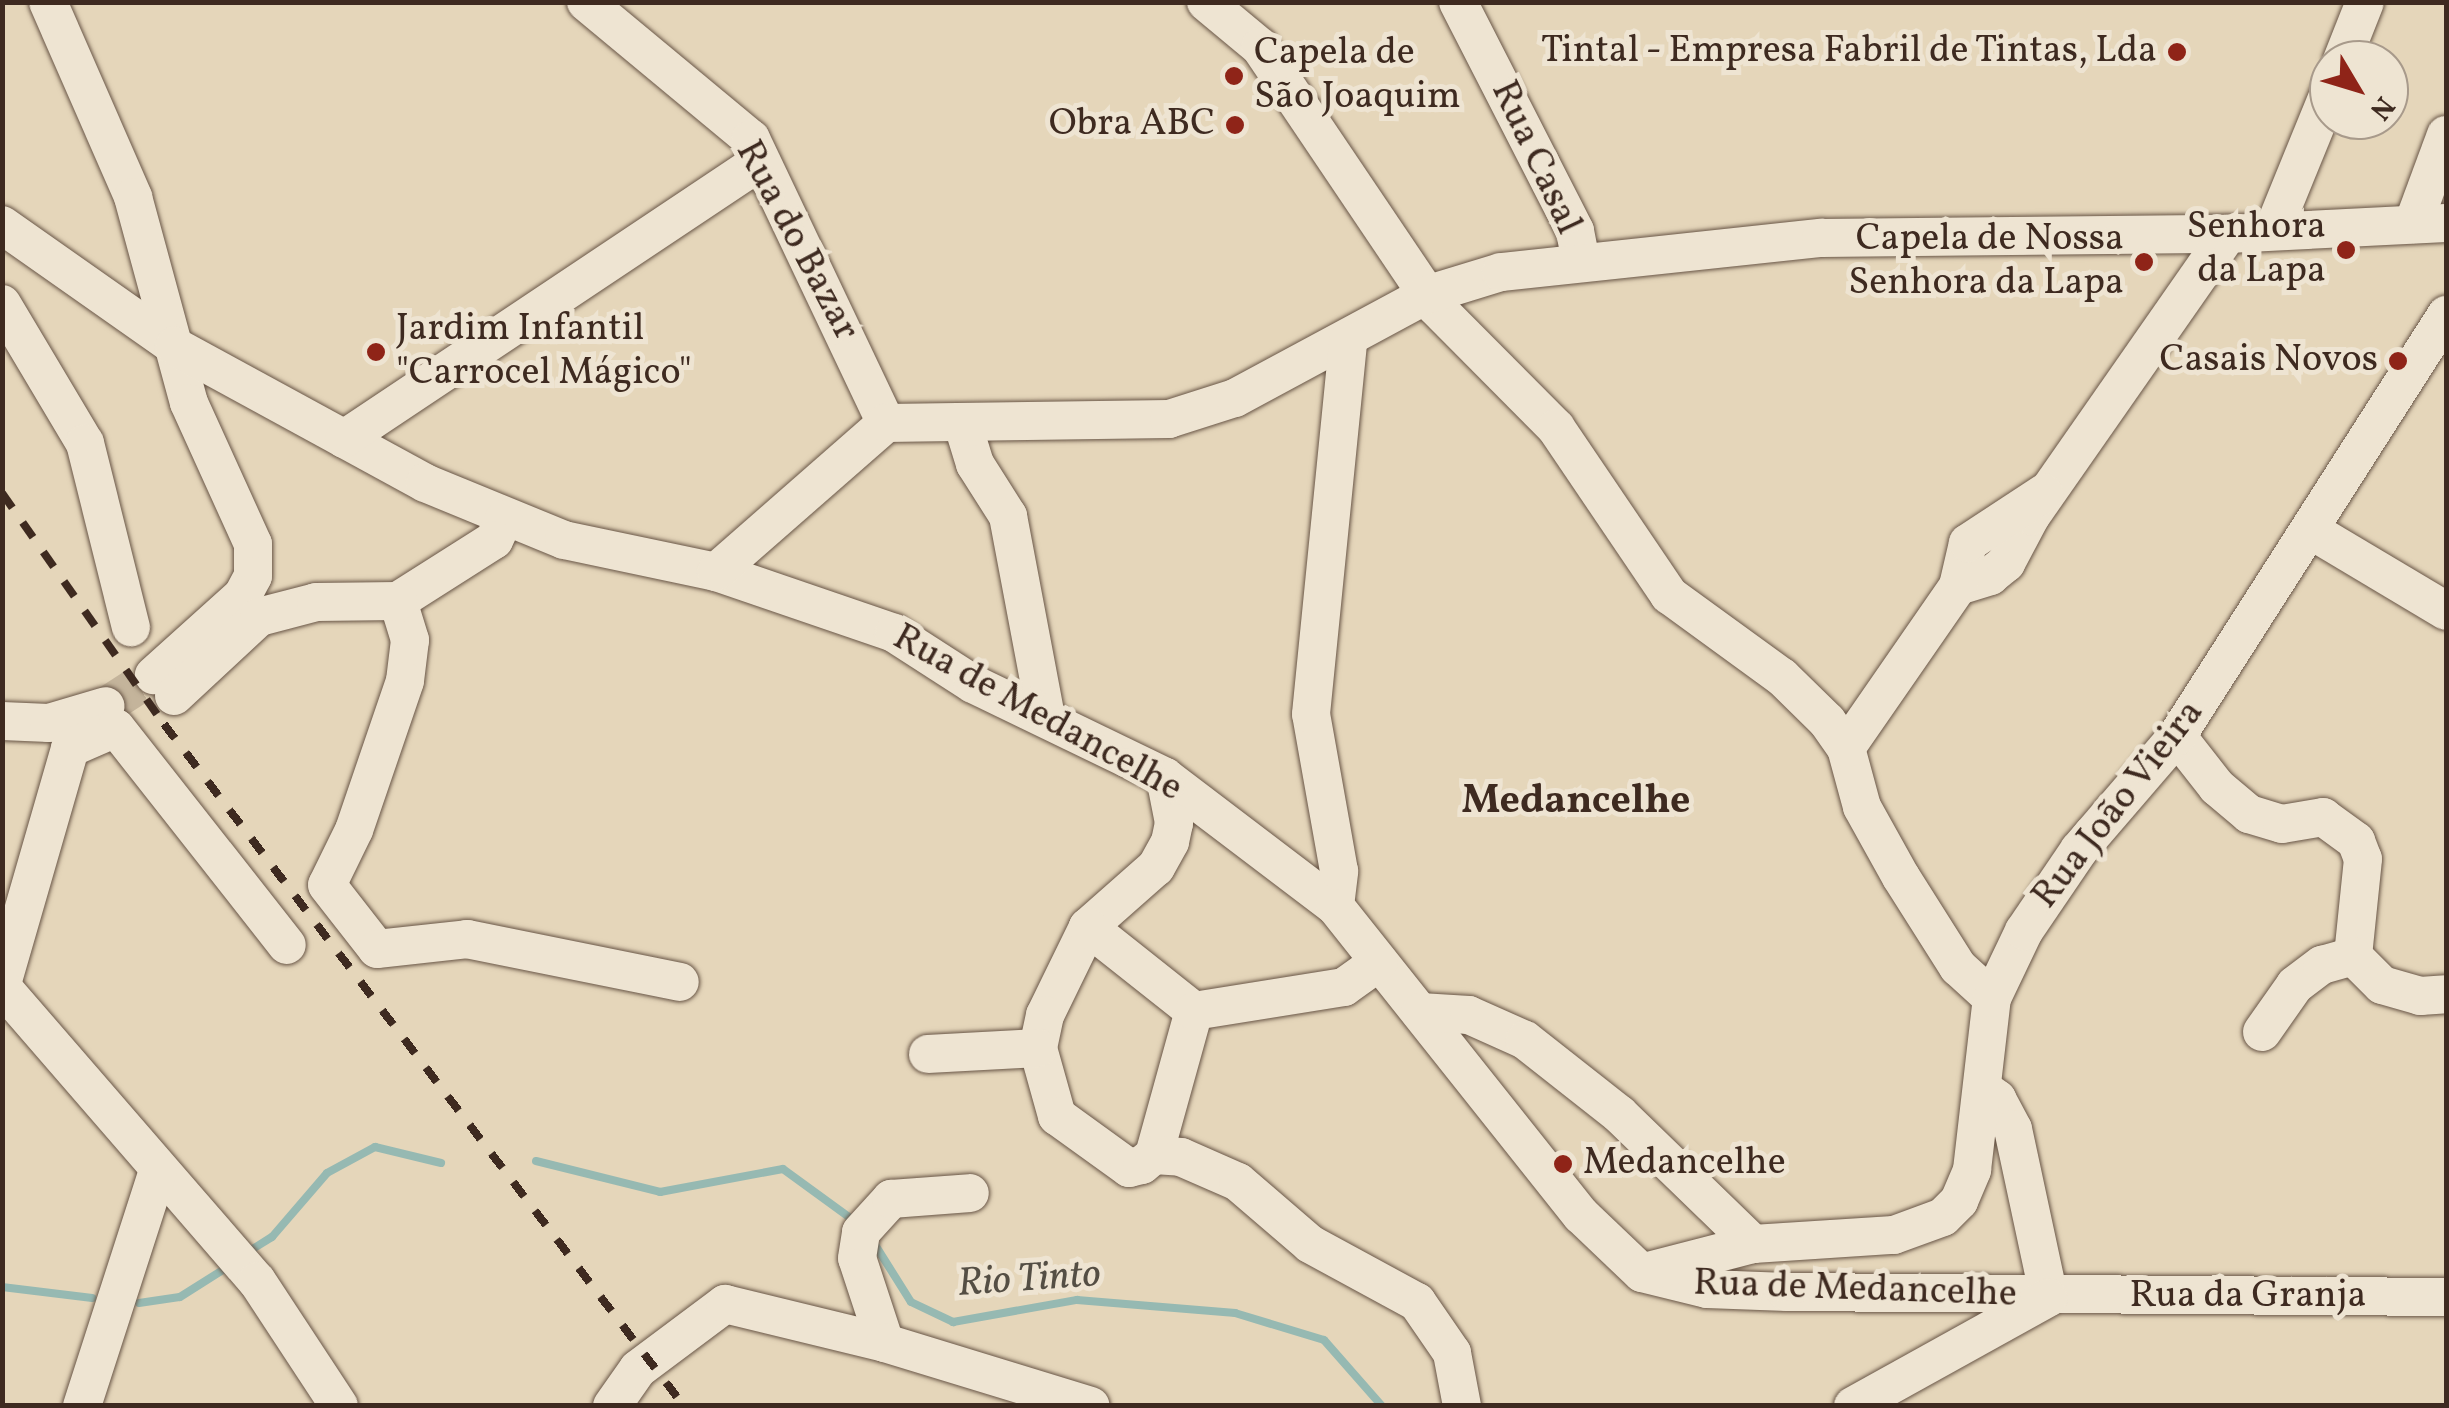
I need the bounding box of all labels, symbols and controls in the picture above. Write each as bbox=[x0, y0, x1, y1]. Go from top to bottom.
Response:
place label: Tintal - Empresa Fabril de Tintas, Lda bbox=[1538, 29, 2157, 75]
place label: Capela de São Joaquim bbox=[1254, 31, 1461, 120]
north arrow bbox=[2309, 40, 2409, 140]
marker: Tintal - Empresa Fabril de Tintas, Lda bbox=[2166, 41, 2188, 63]
marker: Capela de São Joaquim bbox=[1223, 65, 1245, 87]
street label: Rua Casal bbox=[1480, 74, 1590, 242]
text: N bbox=[2360, 88, 2403, 128]
place label: Obra ABC bbox=[1049, 102, 1215, 148]
marker: Obra ABC bbox=[1224, 114, 1246, 136]
street label: Rua do Bazar bbox=[724, 133, 868, 349]
place label: Senhora da Lapa bbox=[2187, 205, 2326, 294]
place label: Capela de Nossa Senhora da Lapa bbox=[1848, 217, 2124, 306]
marker: Senhora da Lapa bbox=[2335, 239, 2357, 261]
marker: Capela de Nossa Senhora da Lapa bbox=[2133, 251, 2155, 273]
place label: Jardim Infantil "Carrocel Mágico" bbox=[396, 307, 692, 396]
place label: Casais Novos bbox=[2160, 338, 2378, 384]
marker: Jardim Infantil "Carrocel Mágico" bbox=[365, 341, 387, 363]
marker: Casais Novos bbox=[2387, 350, 2409, 372]
street label: Rua de Medancelhe bbox=[884, 616, 1190, 812]
street label: Rua João Vieira bbox=[2023, 691, 2215, 919]
district label: Medancelhe bbox=[1462, 778, 1690, 826]
place label: Medancelhe bbox=[1583, 1141, 1786, 1187]
marker: Medancelhe bbox=[1552, 1153, 1574, 1175]
water label: Rio Tinto bbox=[956, 1251, 1102, 1309]
street label: Rua de Medancelhe bbox=[1692, 1262, 2018, 1318]
street label: Rua da Granja bbox=[2130, 1274, 2366, 1320]

